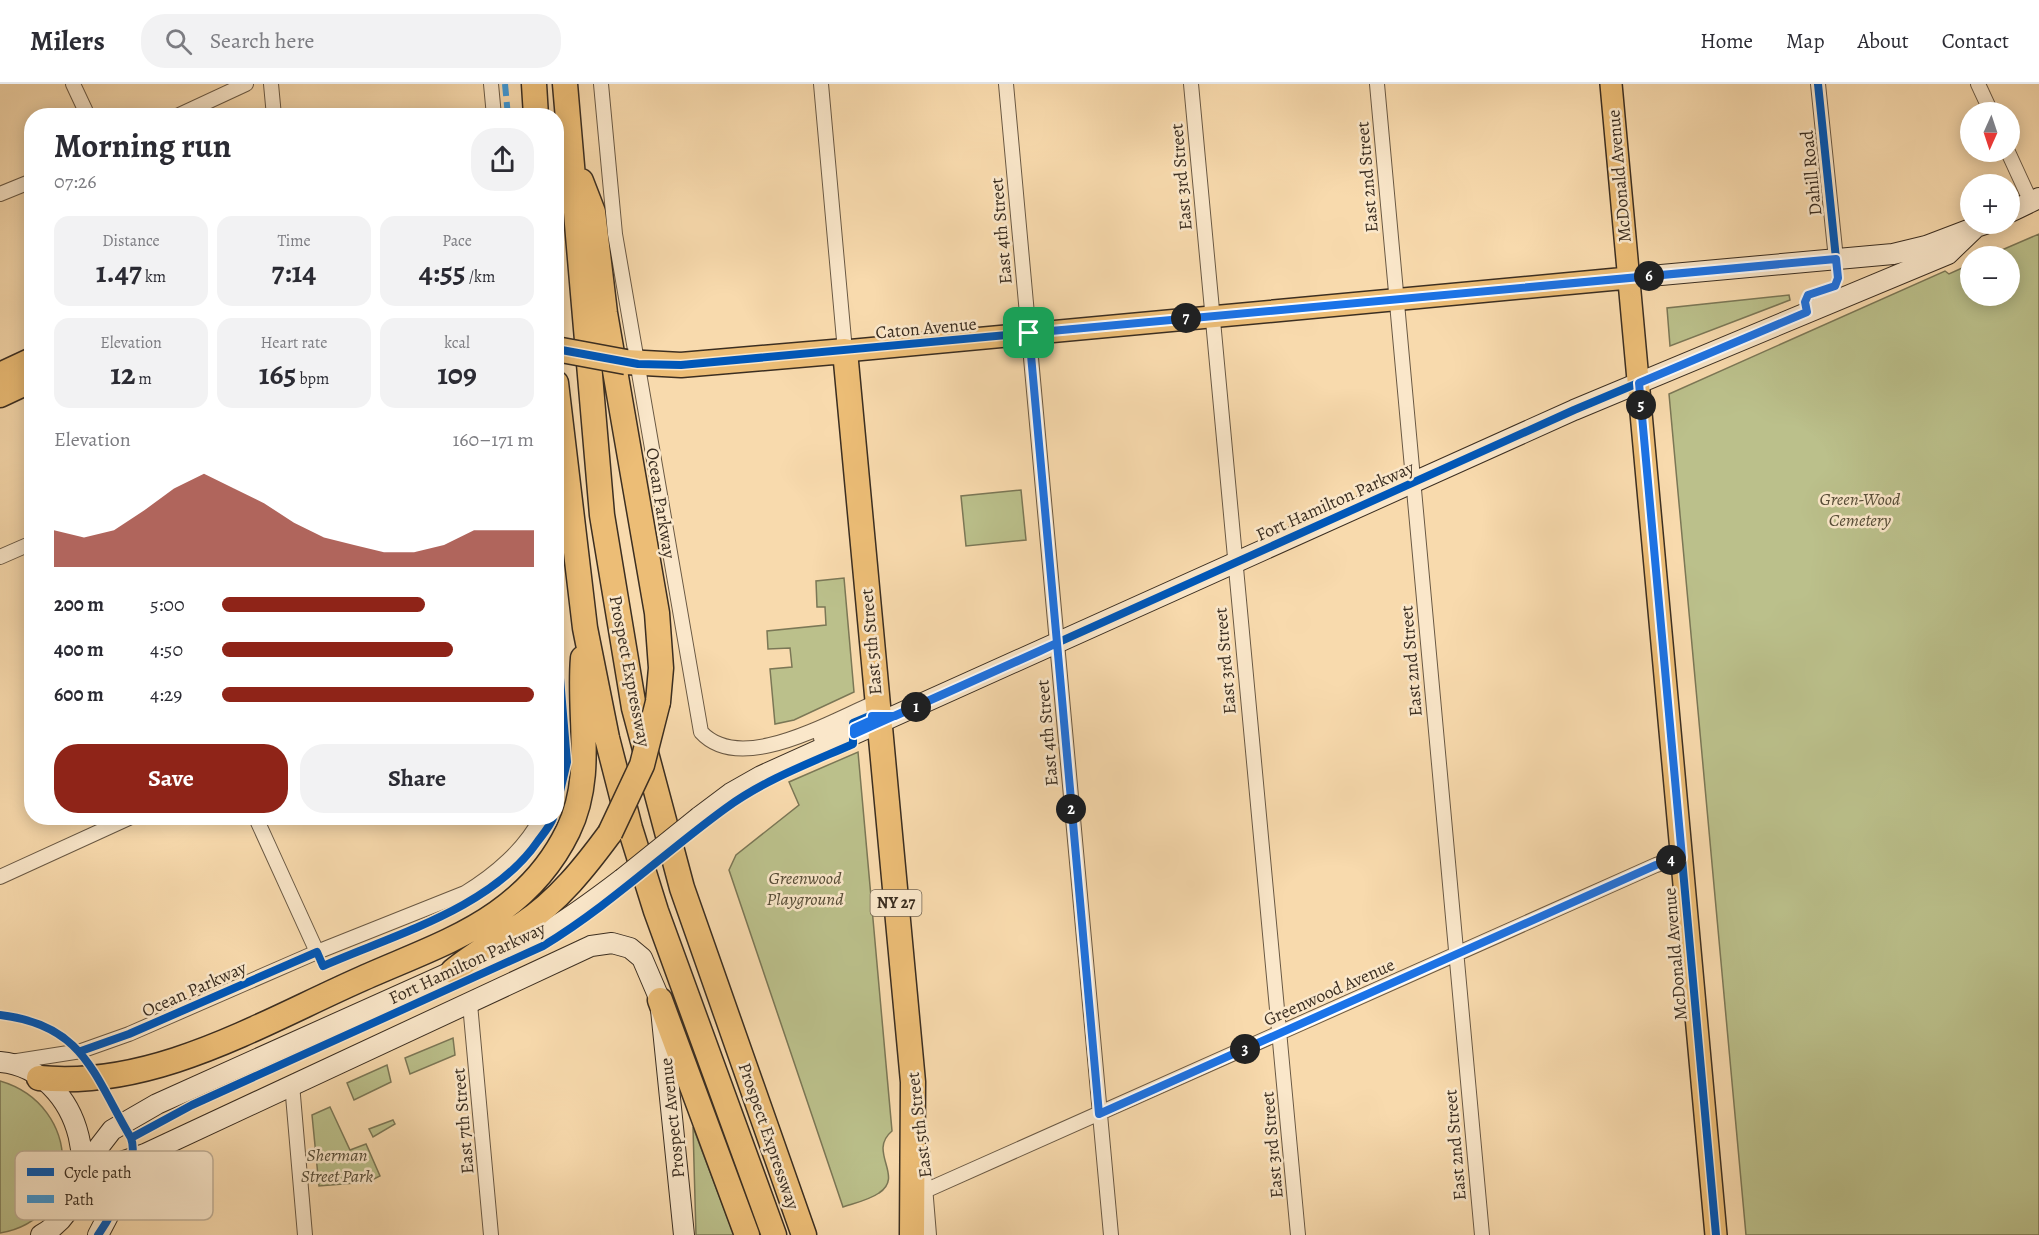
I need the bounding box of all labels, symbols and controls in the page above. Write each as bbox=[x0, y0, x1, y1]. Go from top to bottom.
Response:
search box bbox=[141, 14, 561, 68]
text: Milers bbox=[30, 22, 105, 60]
icon: search bbox=[162, 25, 195, 58]
text: Search here bbox=[210, 26, 314, 56]
text: Home bbox=[1700, 27, 1753, 55]
text: Map bbox=[1786, 27, 1824, 55]
text: About bbox=[1857, 27, 1909, 55]
text: Contact bbox=[1942, 27, 2009, 55]
north arrow bbox=[1960, 102, 2020, 162]
map controls bbox=[1960, 102, 2020, 306]
street label: McDonald Avenue bbox=[1601, 109, 1637, 243]
street label: East 2nd Street bbox=[1350, 120, 1384, 233]
text: Morning run bbox=[54, 123, 231, 168]
street label: East 3rd Street bbox=[1164, 123, 1198, 231]
button: share bbox=[471, 128, 534, 191]
street label: Dahill Road bbox=[1795, 129, 1827, 217]
text: 07:26 bbox=[54, 168, 97, 195]
button: + bbox=[1960, 174, 2020, 234]
street label: East 4th Street bbox=[984, 177, 1018, 285]
text: Distance bbox=[102, 230, 160, 252]
text: Time bbox=[277, 230, 311, 252]
text: Pace bbox=[442, 230, 472, 252]
button: − bbox=[1960, 246, 2020, 306]
text: 1.47 bbox=[96, 252, 142, 292]
text: 7:14 bbox=[272, 252, 316, 292]
text: 4:55 bbox=[419, 252, 466, 292]
pin: 6 bbox=[1634, 261, 1664, 291]
text: 6 bbox=[1645, 265, 1653, 287]
text: km bbox=[142, 266, 166, 288]
text: /km bbox=[466, 266, 495, 288]
pin: 7 bbox=[1171, 303, 1201, 333]
pin bbox=[1003, 307, 1054, 358]
text: 7 bbox=[1183, 307, 1189, 329]
street label: Caton Avenue bbox=[874, 312, 978, 344]
icon: arrive bbox=[1012, 316, 1045, 349]
text: Elevation bbox=[100, 332, 162, 354]
text: Heart rate bbox=[261, 332, 327, 354]
text: kcal bbox=[444, 332, 470, 354]
text: 12 bbox=[110, 354, 135, 394]
text: 165 bbox=[259, 354, 296, 394]
text: 109 bbox=[437, 354, 477, 394]
text: m bbox=[135, 368, 152, 390]
text: bpm bbox=[296, 368, 329, 390]
pin: 5 bbox=[1626, 390, 1656, 420]
text: 5 bbox=[1638, 394, 1644, 416]
text: Elevation bbox=[54, 426, 131, 453]
text: 160–171 m bbox=[452, 426, 534, 453]
street label: Ocean Parkway bbox=[640, 446, 682, 561]
street label: Fort Hamilton Parkway bbox=[1252, 455, 1419, 547]
park label: Green-Wood Cemetery bbox=[1820, 487, 1901, 532]
street label: East 5th Street bbox=[854, 588, 888, 696]
text: 200 m bbox=[54, 591, 104, 618]
text: 5:00 bbox=[150, 591, 185, 618]
street label: Prospect Expressway bbox=[604, 593, 657, 750]
street label: East 2nd Street bbox=[1394, 604, 1428, 717]
street label: East 3rd Street bbox=[1208, 607, 1242, 715]
text: 400 m bbox=[54, 636, 104, 663]
text: 4:50 bbox=[150, 636, 183, 663]
street label: East 4th Street bbox=[1030, 679, 1064, 787]
text: 600 m bbox=[54, 681, 104, 708]
text: 4:29 bbox=[150, 681, 182, 708]
pin: 1 bbox=[901, 692, 931, 722]
text: 1 bbox=[913, 696, 919, 718]
button: Save bbox=[54, 744, 288, 813]
button: Share bbox=[300, 744, 534, 813]
pin: 2 bbox=[1056, 794, 1086, 824]
text: 2 bbox=[1067, 798, 1075, 820]
pin: 4 bbox=[1656, 845, 1686, 875]
text: 4 bbox=[1667, 849, 1675, 871]
park label: Greenwood Playground bbox=[766, 866, 844, 911]
street label: McDonald Avenue bbox=[1657, 887, 1693, 1021]
road number: NY 27 bbox=[870, 890, 922, 916]
street label: Fort Hamilton Parkway bbox=[385, 916, 550, 1010]
street label: Greenwood Avenue bbox=[1260, 952, 1398, 1032]
street label: Ocean Parkway bbox=[138, 955, 251, 1023]
pin: 3 bbox=[1230, 1034, 1260, 1064]
text: 3 bbox=[1242, 1038, 1248, 1060]
street label: Prospect Avenue bbox=[654, 1057, 690, 1179]
street label: Prospect Expressway bbox=[733, 1059, 806, 1214]
street label: East 7th Street bbox=[446, 1067, 480, 1175]
street label: East 5th Street bbox=[901, 1071, 937, 1179]
street label: East 2nd Street bbox=[1438, 1088, 1472, 1201]
street label: East 3rd Street bbox=[1255, 1091, 1289, 1199]
park label: Sherman Street Park bbox=[301, 1143, 373, 1188]
legend bbox=[15, 1151, 213, 1220]
text: Cycle path bbox=[64, 1162, 132, 1184]
text: Path bbox=[64, 1189, 94, 1211]

